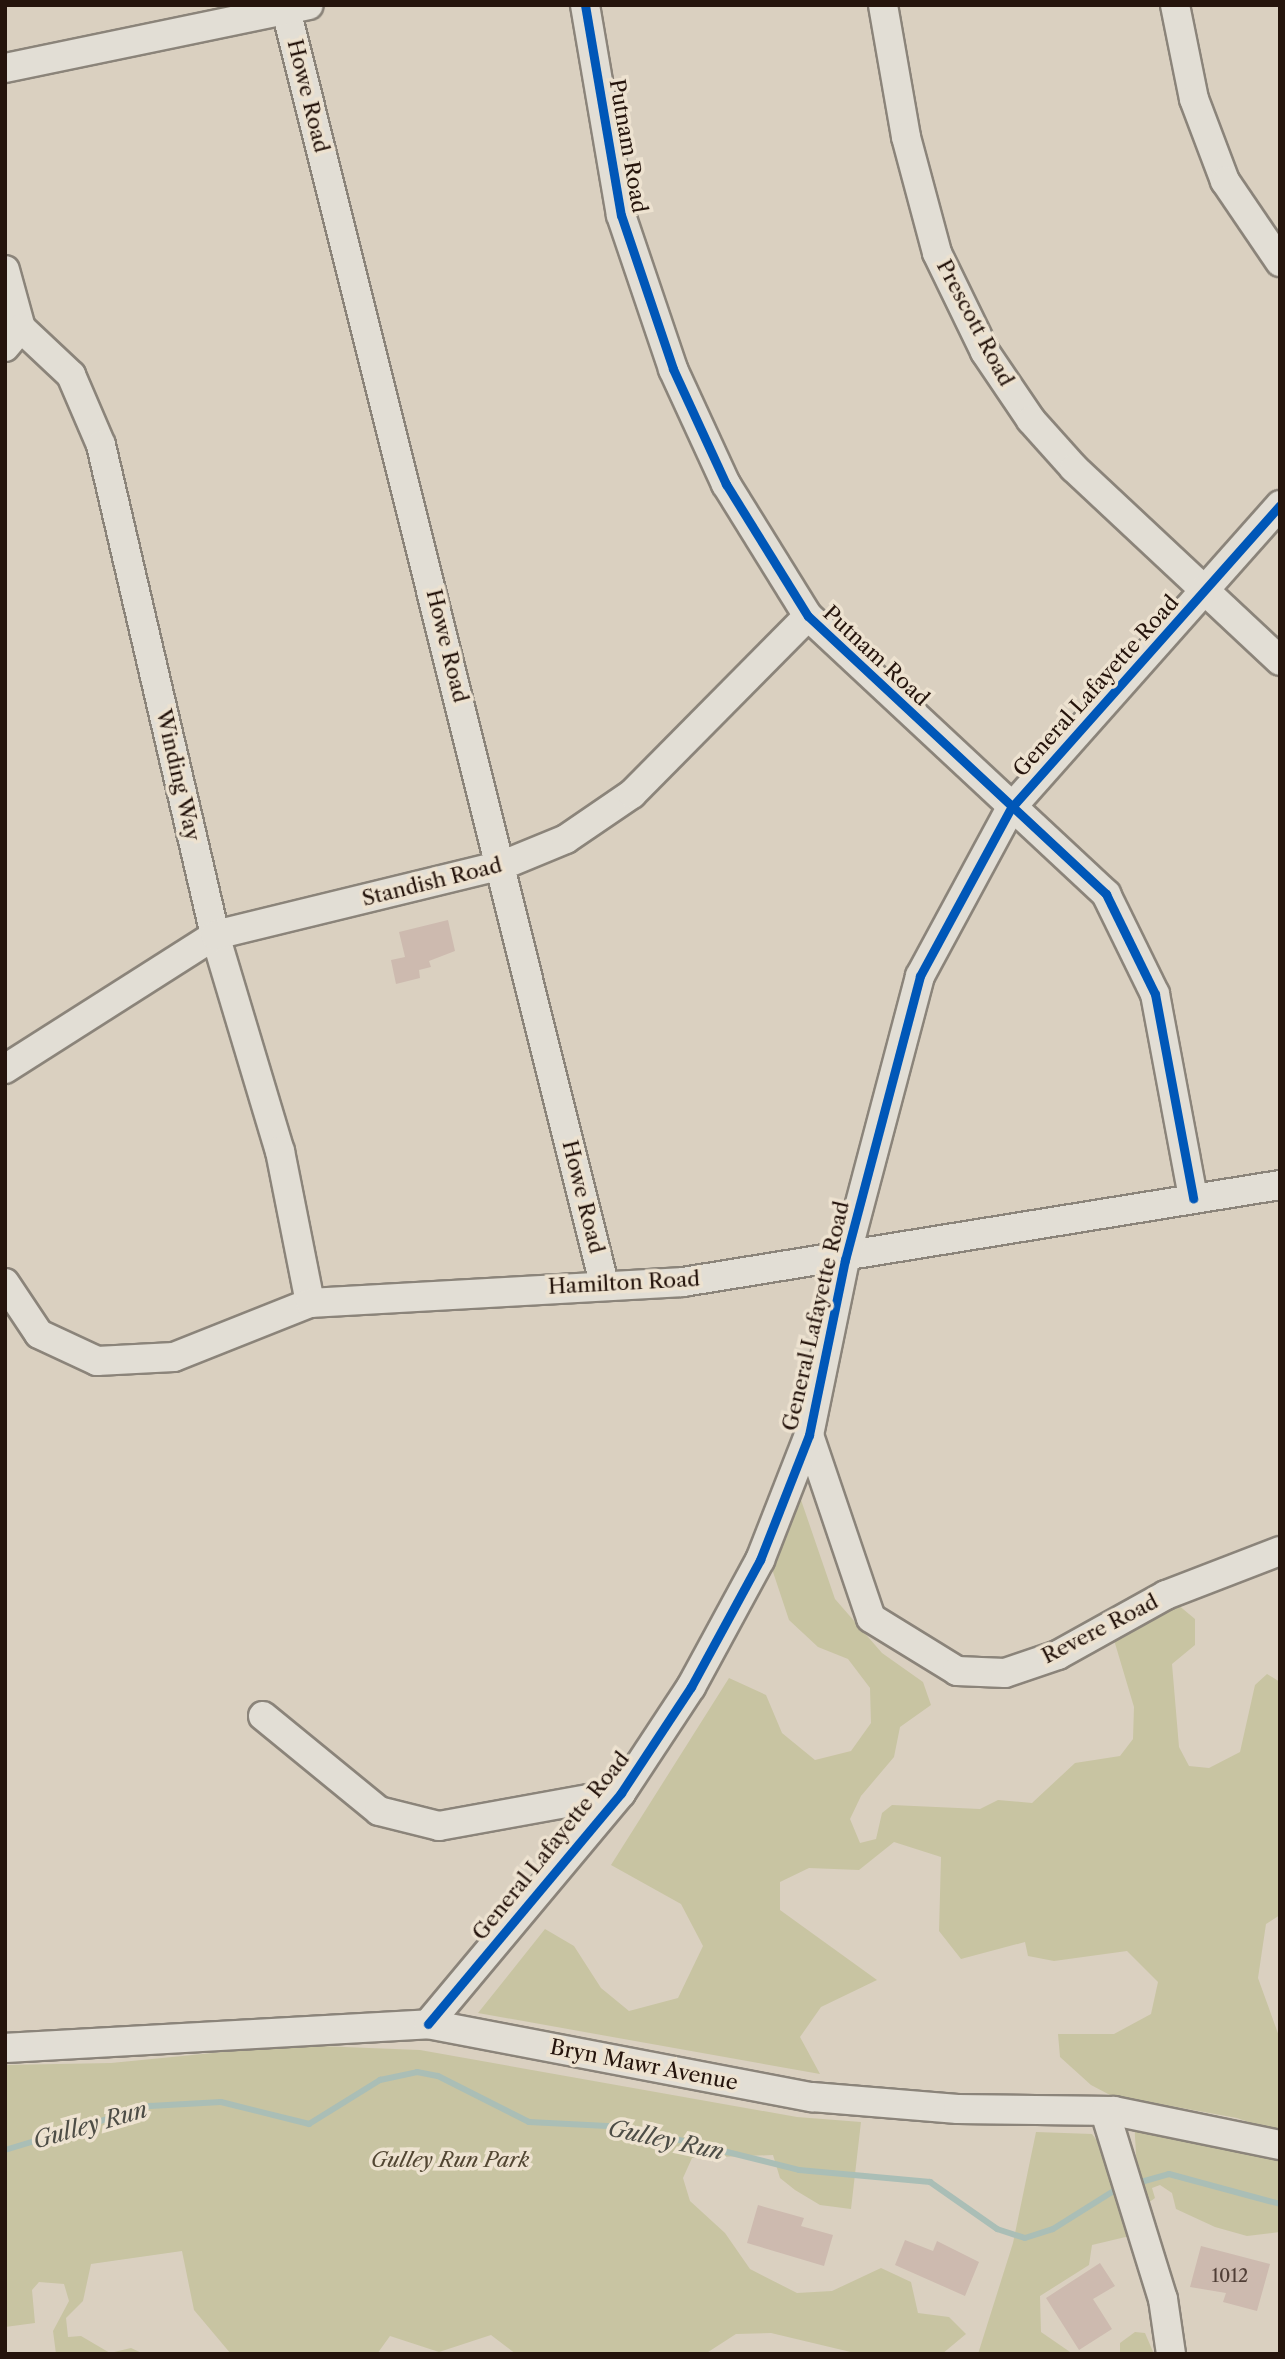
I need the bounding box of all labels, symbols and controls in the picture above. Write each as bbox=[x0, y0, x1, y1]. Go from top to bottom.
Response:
street label: Howe Road bbox=[282, 37, 334, 155]
street label: Putnam Road bbox=[604, 77, 652, 215]
street label: Prescott Road bbox=[931, 255, 1019, 391]
street label: Howe Road bbox=[421, 587, 473, 705]
street label: General Lafayette Road bbox=[1008, 590, 1184, 782]
street label: Putnam Road bbox=[818, 601, 934, 711]
street label: Winding Way bbox=[151, 706, 205, 844]
street label: Standish Road bbox=[359, 852, 505, 912]
street label: Howe Road bbox=[557, 1138, 609, 1256]
street label: General Lafayette Road bbox=[777, 1199, 855, 1433]
street label: Hamilton Road bbox=[547, 1266, 701, 1300]
street label: Revere Road bbox=[1038, 1589, 1162, 1669]
street label: General Lafayette Road bbox=[467, 1747, 635, 1945]
street label: Bryn Mawr Avenue bbox=[547, 2034, 741, 2096]
water label: Gulley Run bbox=[30, 2095, 150, 2155]
water label: Gulley Run bbox=[606, 2114, 726, 2166]
park label: Gulley Run Park bbox=[371, 2147, 529, 2173]
house number: 1012 bbox=[1212, 2265, 1248, 2287]

